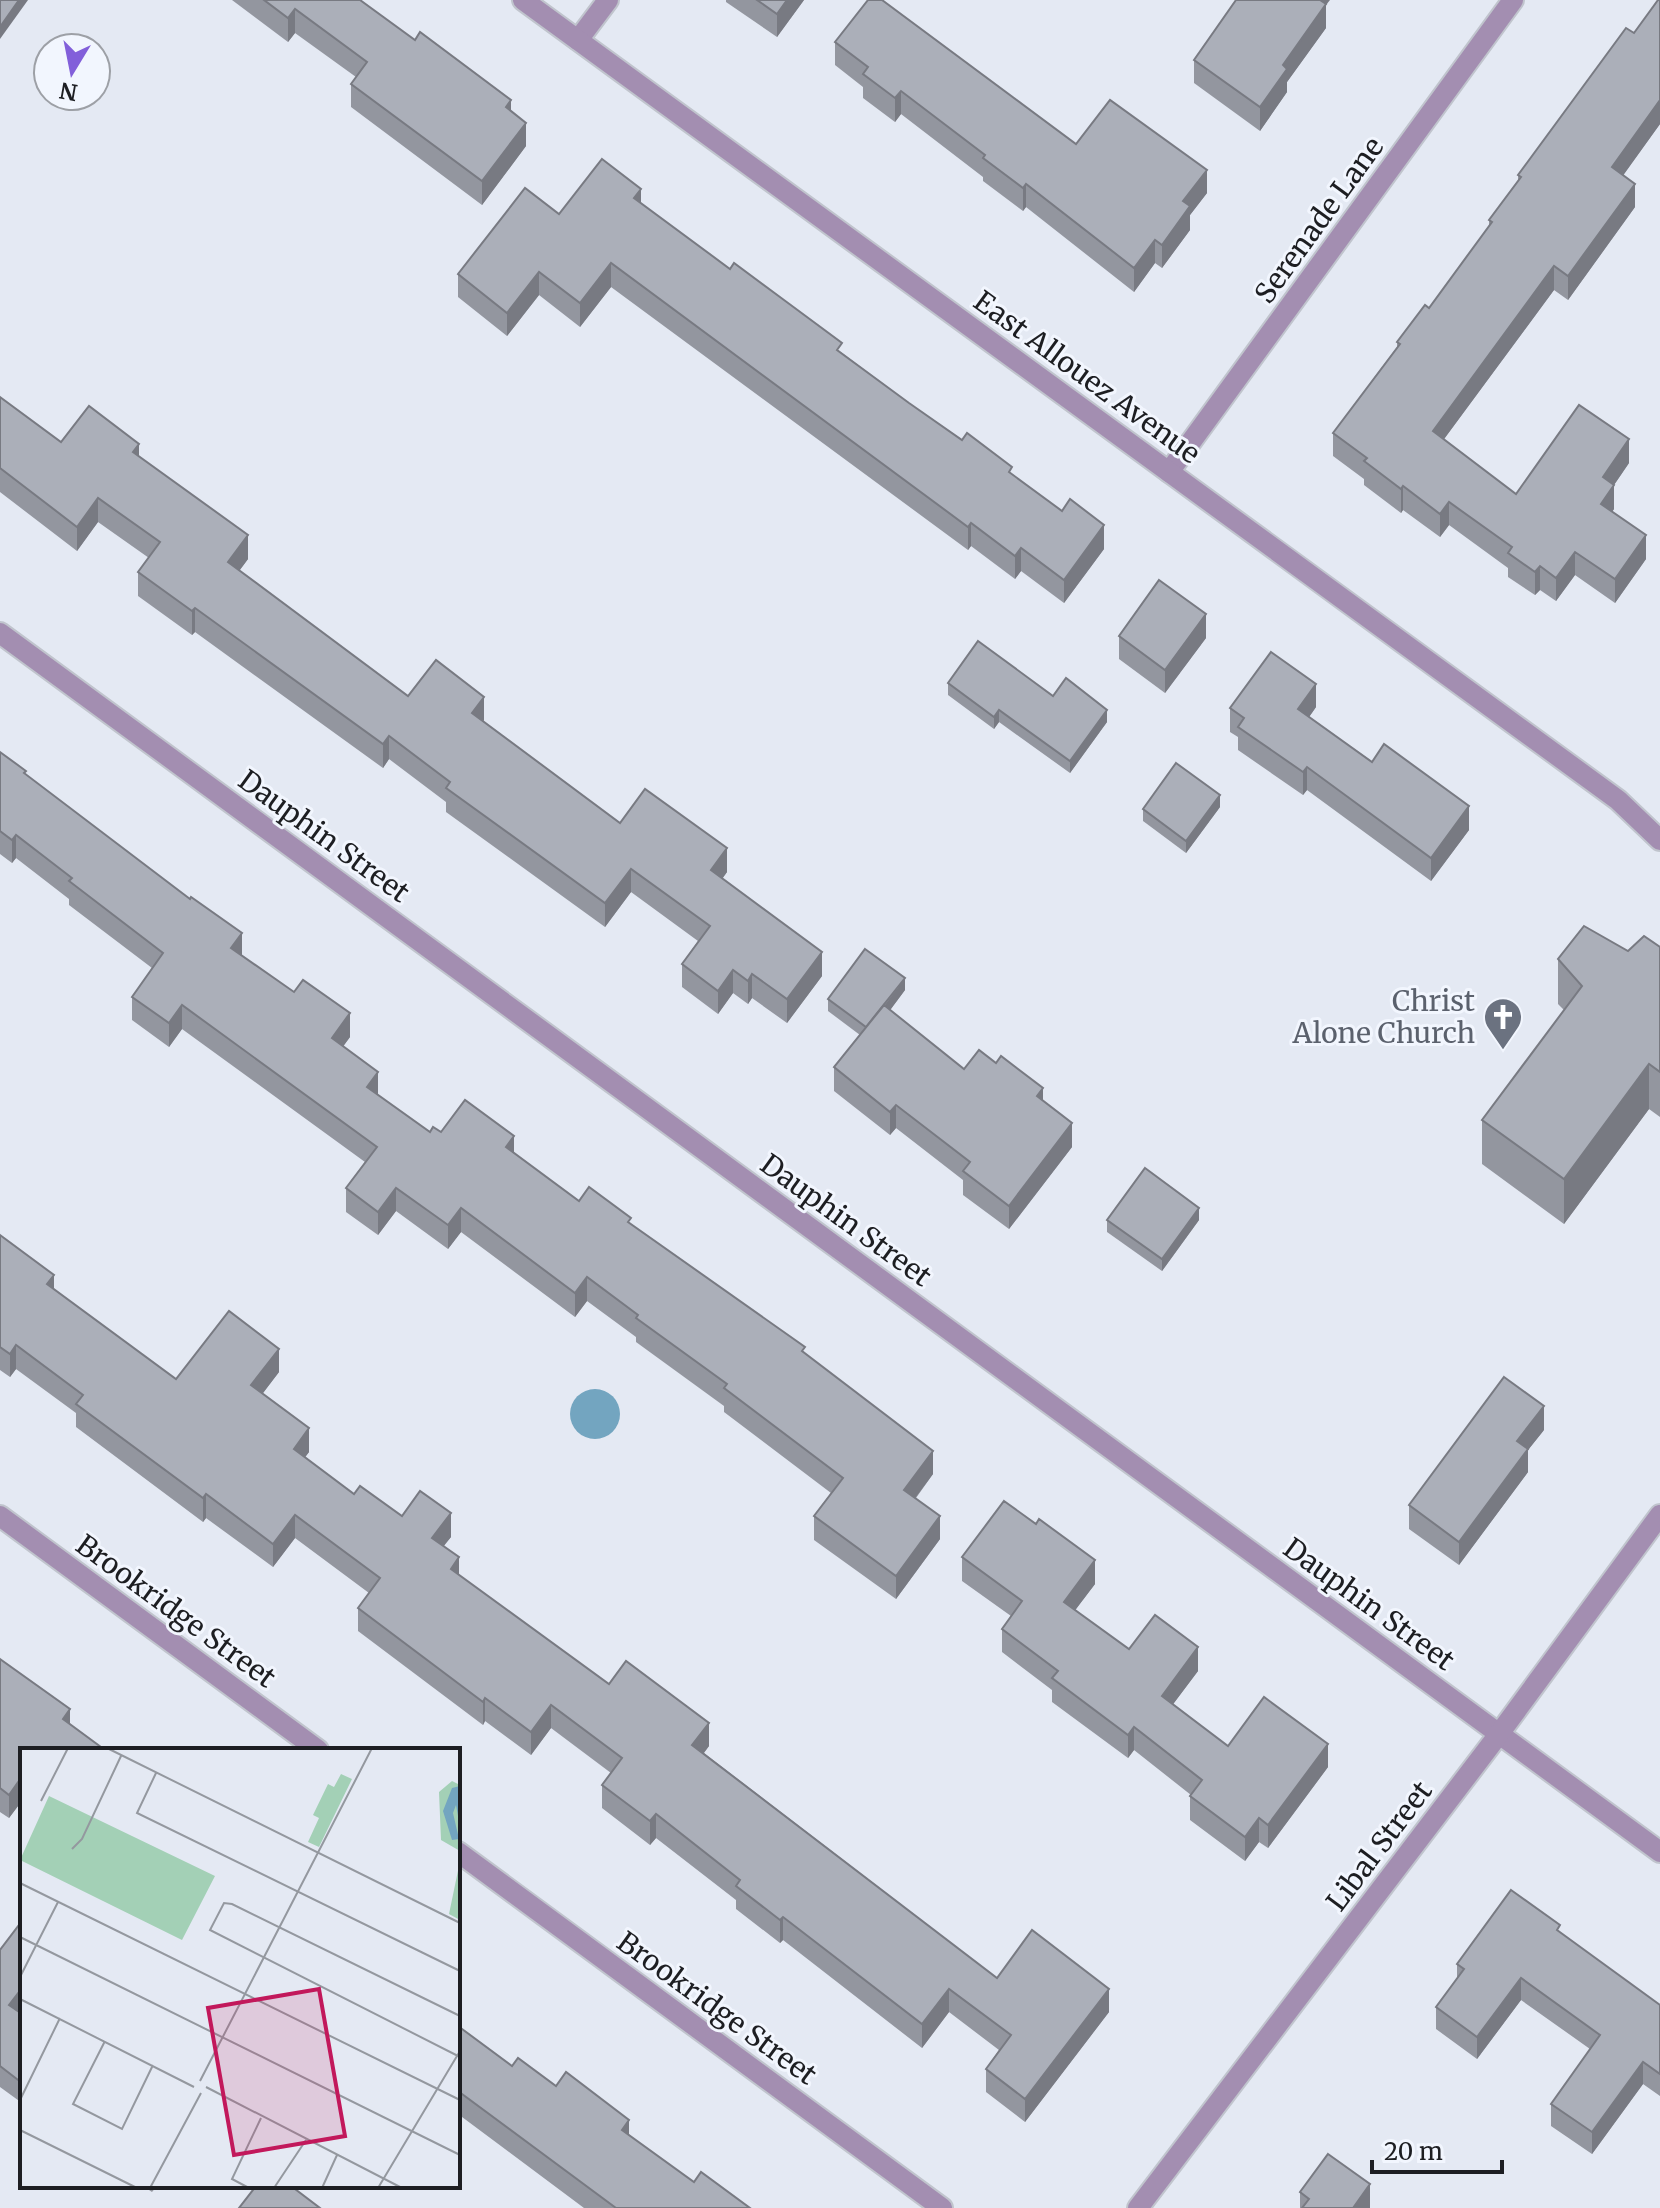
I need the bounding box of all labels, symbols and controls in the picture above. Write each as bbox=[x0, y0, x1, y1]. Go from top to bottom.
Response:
north arrow bbox=[32, 32, 112, 112]
text: N bbox=[57, 76, 80, 107]
street label: Serenade Lane bbox=[1247, 130, 1391, 310]
street label: East Allouez Avenue bbox=[967, 283, 1207, 471]
street label: Dauphin Street bbox=[231, 762, 417, 910]
place label: Christ Alone Church bbox=[1292, 983, 1475, 1051]
church icon: Christ Alone Church bbox=[1482, 996, 1524, 1051]
street label: Dauphin Street bbox=[753, 1146, 939, 1294]
street label: Brookridge Street bbox=[69, 1527, 283, 1696]
street label: Dauphin Street bbox=[1276, 1530, 1462, 1678]
inset map bbox=[20, 1748, 460, 2188]
street label: Libal Street bbox=[1318, 1774, 1440, 1918]
street label: Brookridge Street bbox=[610, 1924, 824, 2093]
scale bar bbox=[1372, 2124, 1502, 2174]
text: 20 m bbox=[1384, 2136, 1443, 2167]

